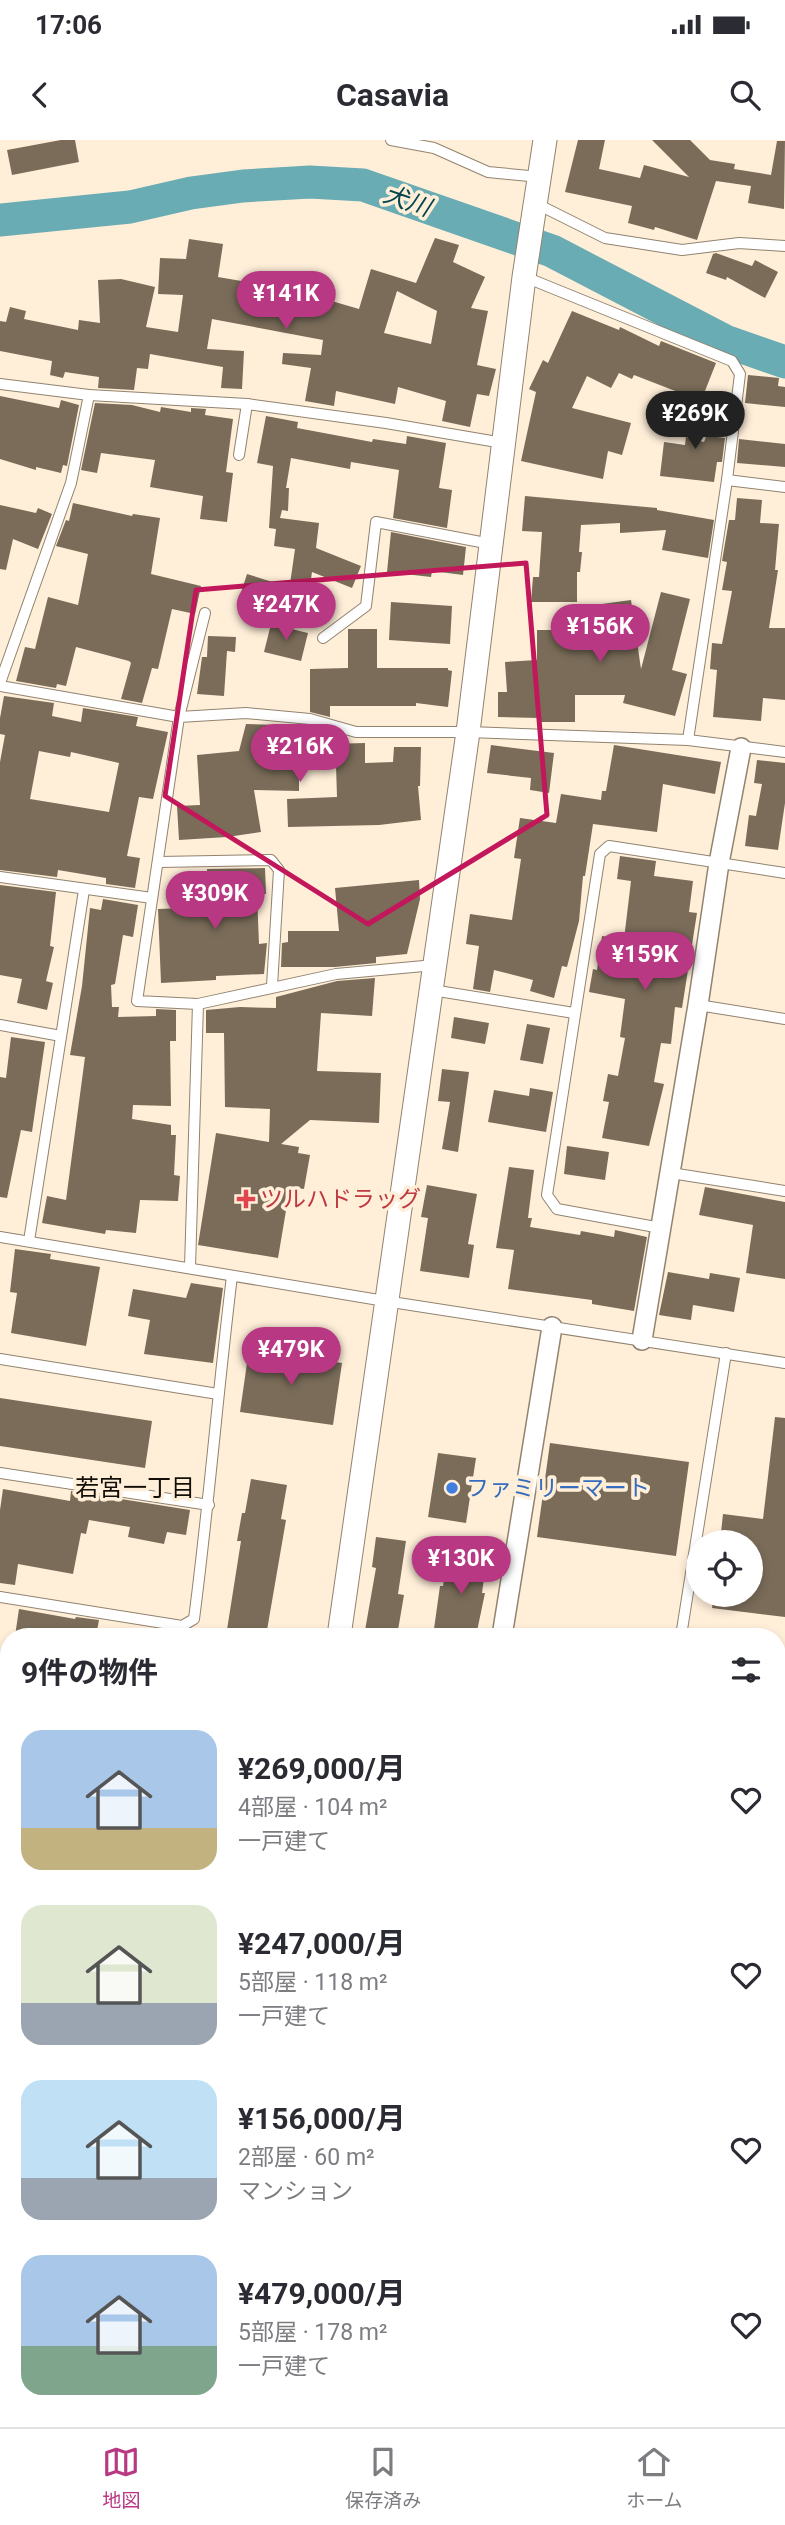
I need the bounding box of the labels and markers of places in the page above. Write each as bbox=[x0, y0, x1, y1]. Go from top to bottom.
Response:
pin: ¥141K bbox=[237, 272, 335, 331]
pin: ¥269K bbox=[646, 392, 744, 451]
pin: ¥247K bbox=[237, 582, 335, 642]
pin: ¥156K bbox=[551, 604, 649, 664]
pin: ¥216K bbox=[251, 724, 349, 784]
pin: ¥309K bbox=[166, 872, 264, 931]
pin: ¥159K bbox=[596, 932, 694, 992]
place label: ツルハドラッグ bbox=[260, 1186, 421, 1213]
marker: ツルハドラッグ bbox=[238, 1191, 254, 1207]
pin: ¥479K bbox=[242, 1328, 340, 1387]
place label: ファミリーマート bbox=[466, 1475, 650, 1502]
marker: ファミリーマート bbox=[444, 1480, 460, 1496]
pin: ¥130K bbox=[412, 1536, 510, 1596]

